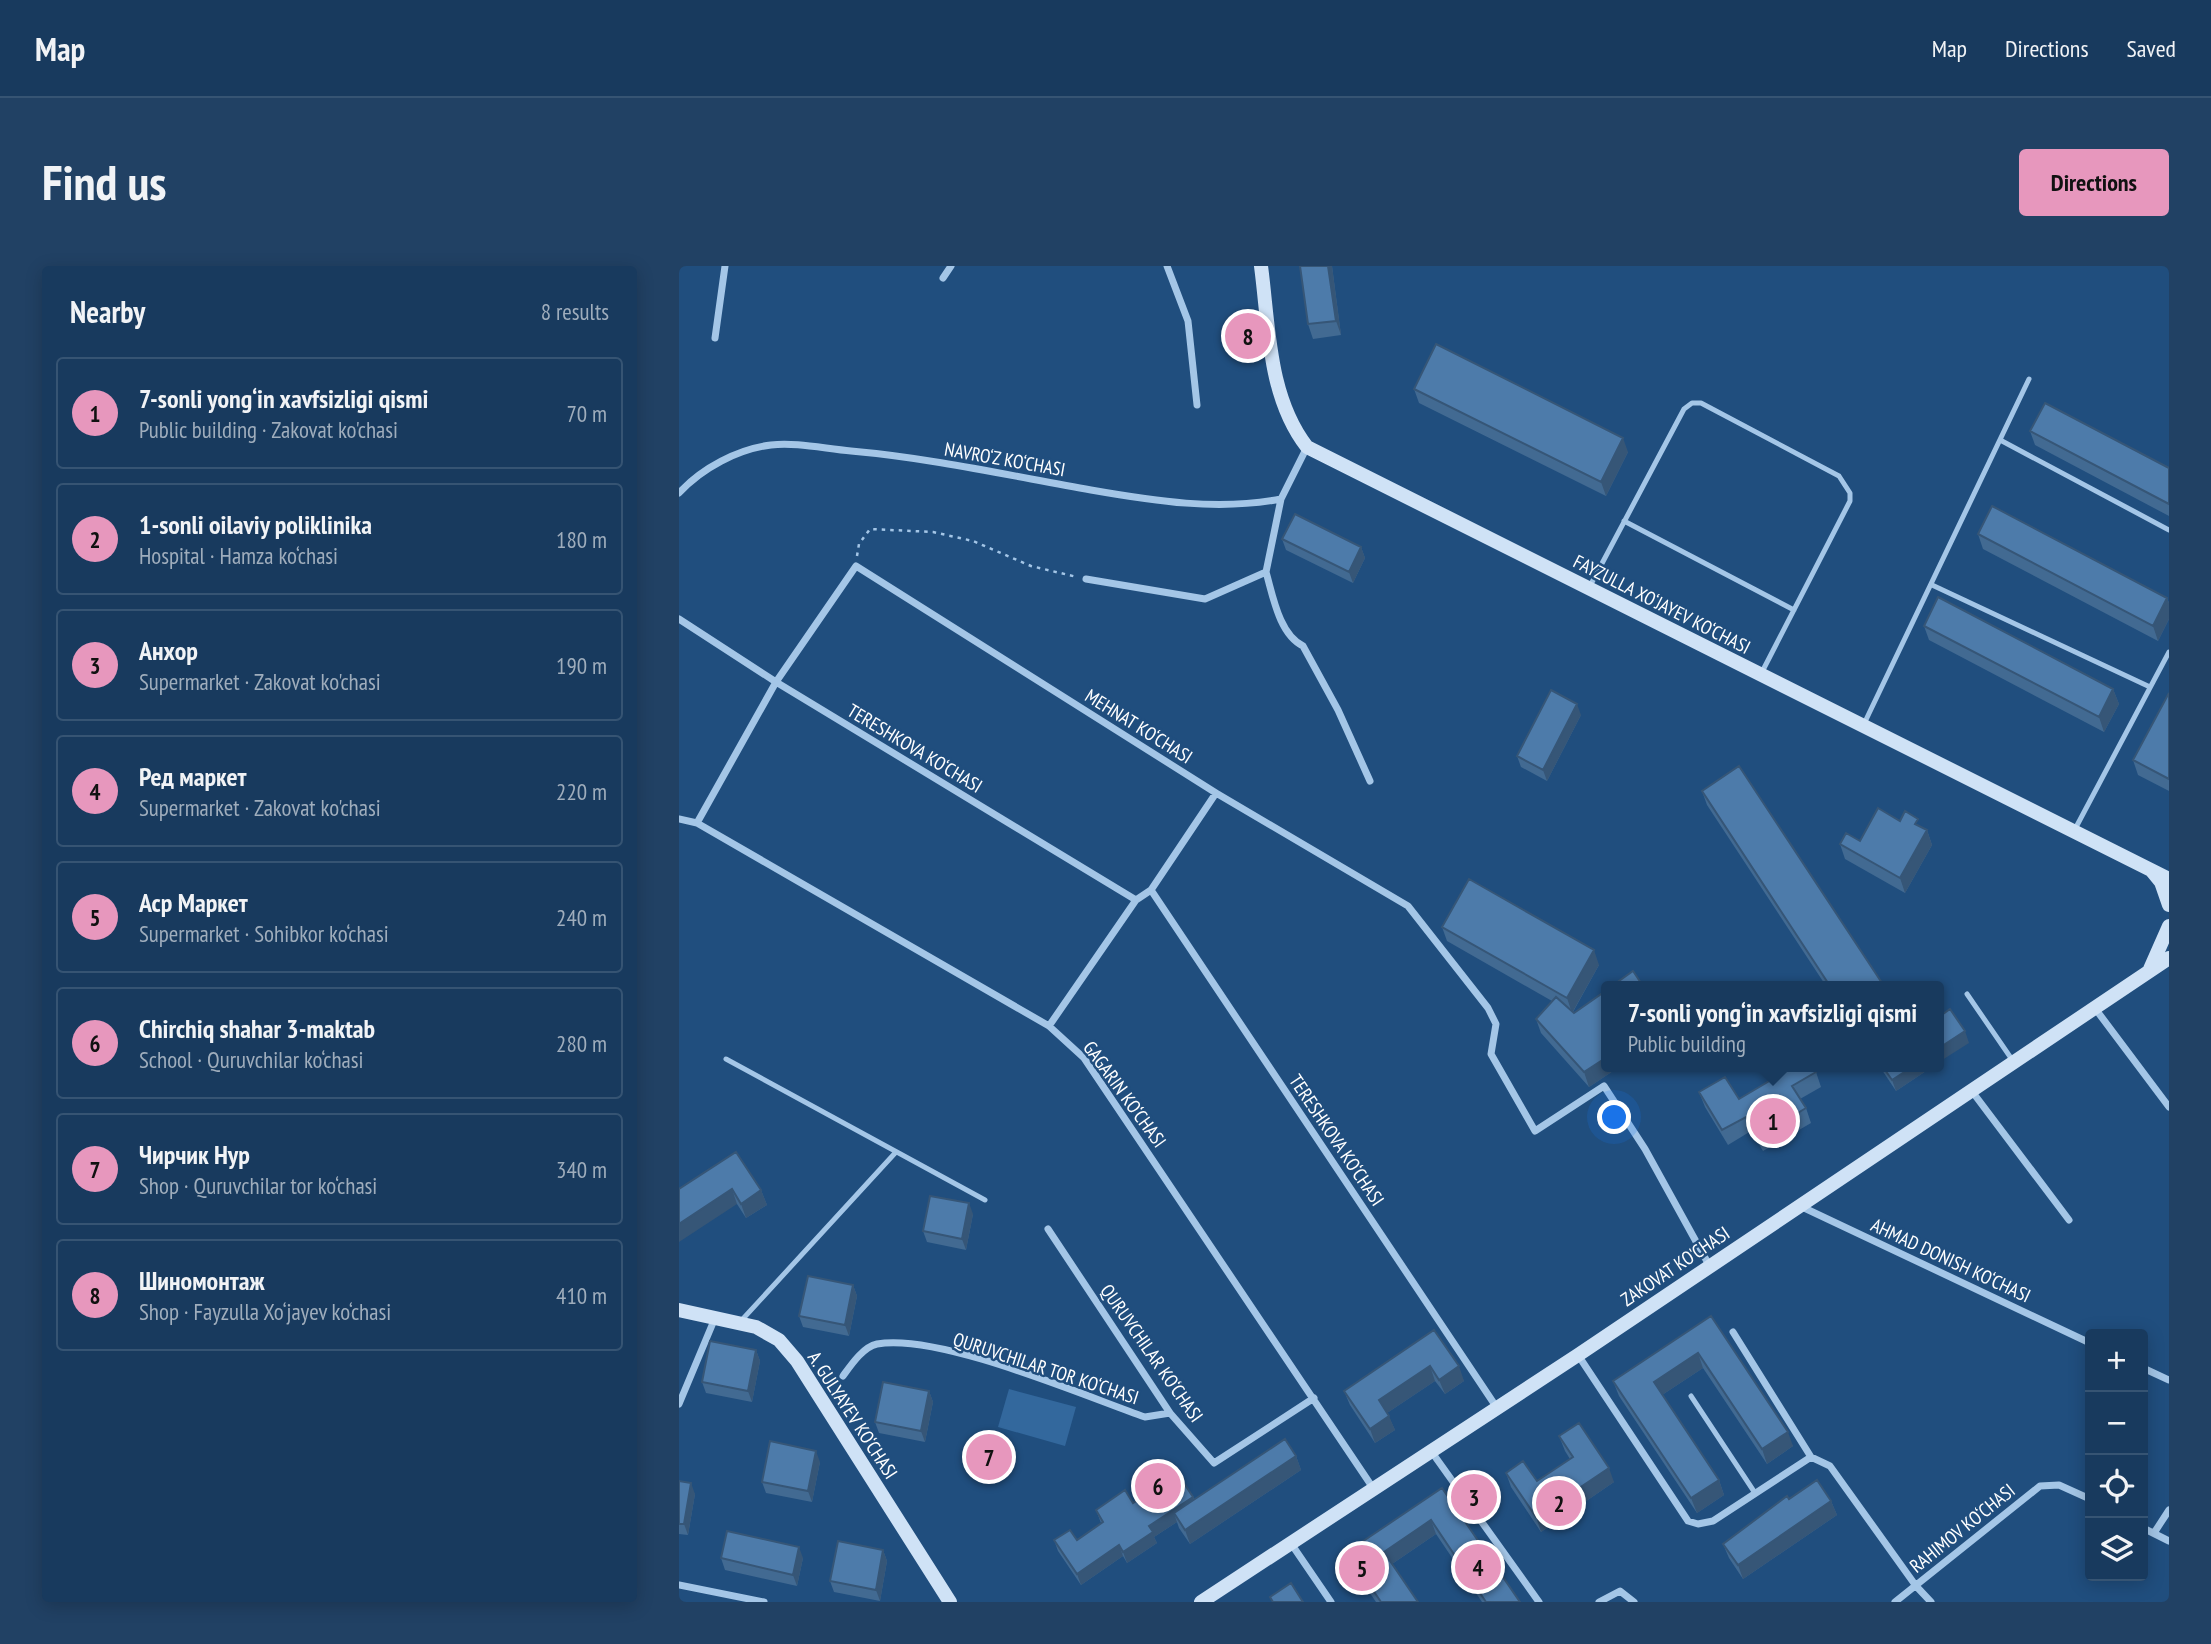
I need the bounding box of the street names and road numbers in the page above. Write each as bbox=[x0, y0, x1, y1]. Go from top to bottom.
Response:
street label: NAVRO‘Z KO‘CHASI bbox=[943, 437, 1067, 481]
street label: FAYZULLA XO‘JAYEV KO‘CHASI bbox=[1570, 549, 1754, 659]
street label: MEHNAT KO‘CHASI bbox=[1081, 683, 1197, 769]
street label: TERESHKOVA KO‘CHASI bbox=[843, 698, 987, 798]
street label: GAGARIN KO‘CHASI bbox=[1078, 1036, 1172, 1152]
street label: TERESHKOVA KO‘CHASI bbox=[1284, 1070, 1390, 1210]
street label: AHMAD DONISH KO‘CHASI bbox=[1867, 1212, 2035, 1308]
street label: ZAKOVAT KO'CHASI bbox=[1616, 1221, 1734, 1311]
street label: QURUVCHILAR KO‘CHASI bbox=[1095, 1279, 1209, 1427]
street label: QURUVCHILAR TOR KO‘CHASI bbox=[950, 1327, 1142, 1409]
street label: A. GULYAYEV KO‘CHASI bbox=[803, 1347, 903, 1483]
street label: RAHIMOV KO‘CHASI bbox=[1905, 1478, 2019, 1578]

